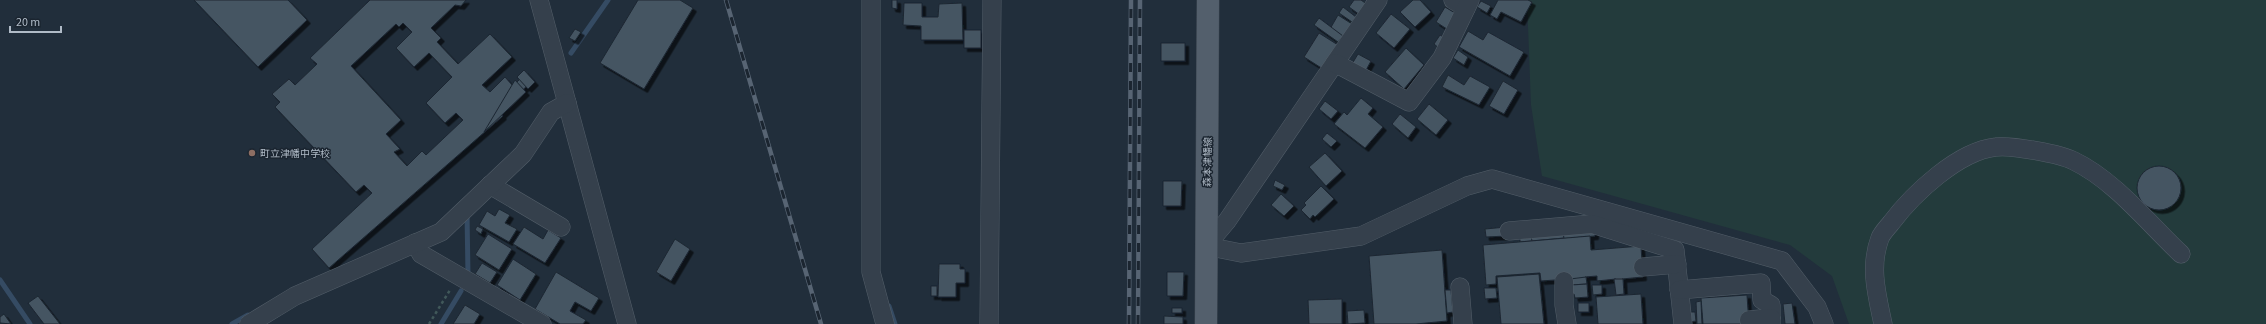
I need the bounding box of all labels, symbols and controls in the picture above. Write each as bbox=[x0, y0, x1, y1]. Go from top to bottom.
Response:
scale bar bbox=[10, 8, 61, 34]
text: 20 m bbox=[16, 14, 40, 31]
street label: 森本津幡線 bbox=[1201, 137, 1215, 187]
place label: 町立津幡中学校 bbox=[260, 147, 330, 161]
marker: 町立津幡中学校 bbox=[247, 148, 257, 158]

